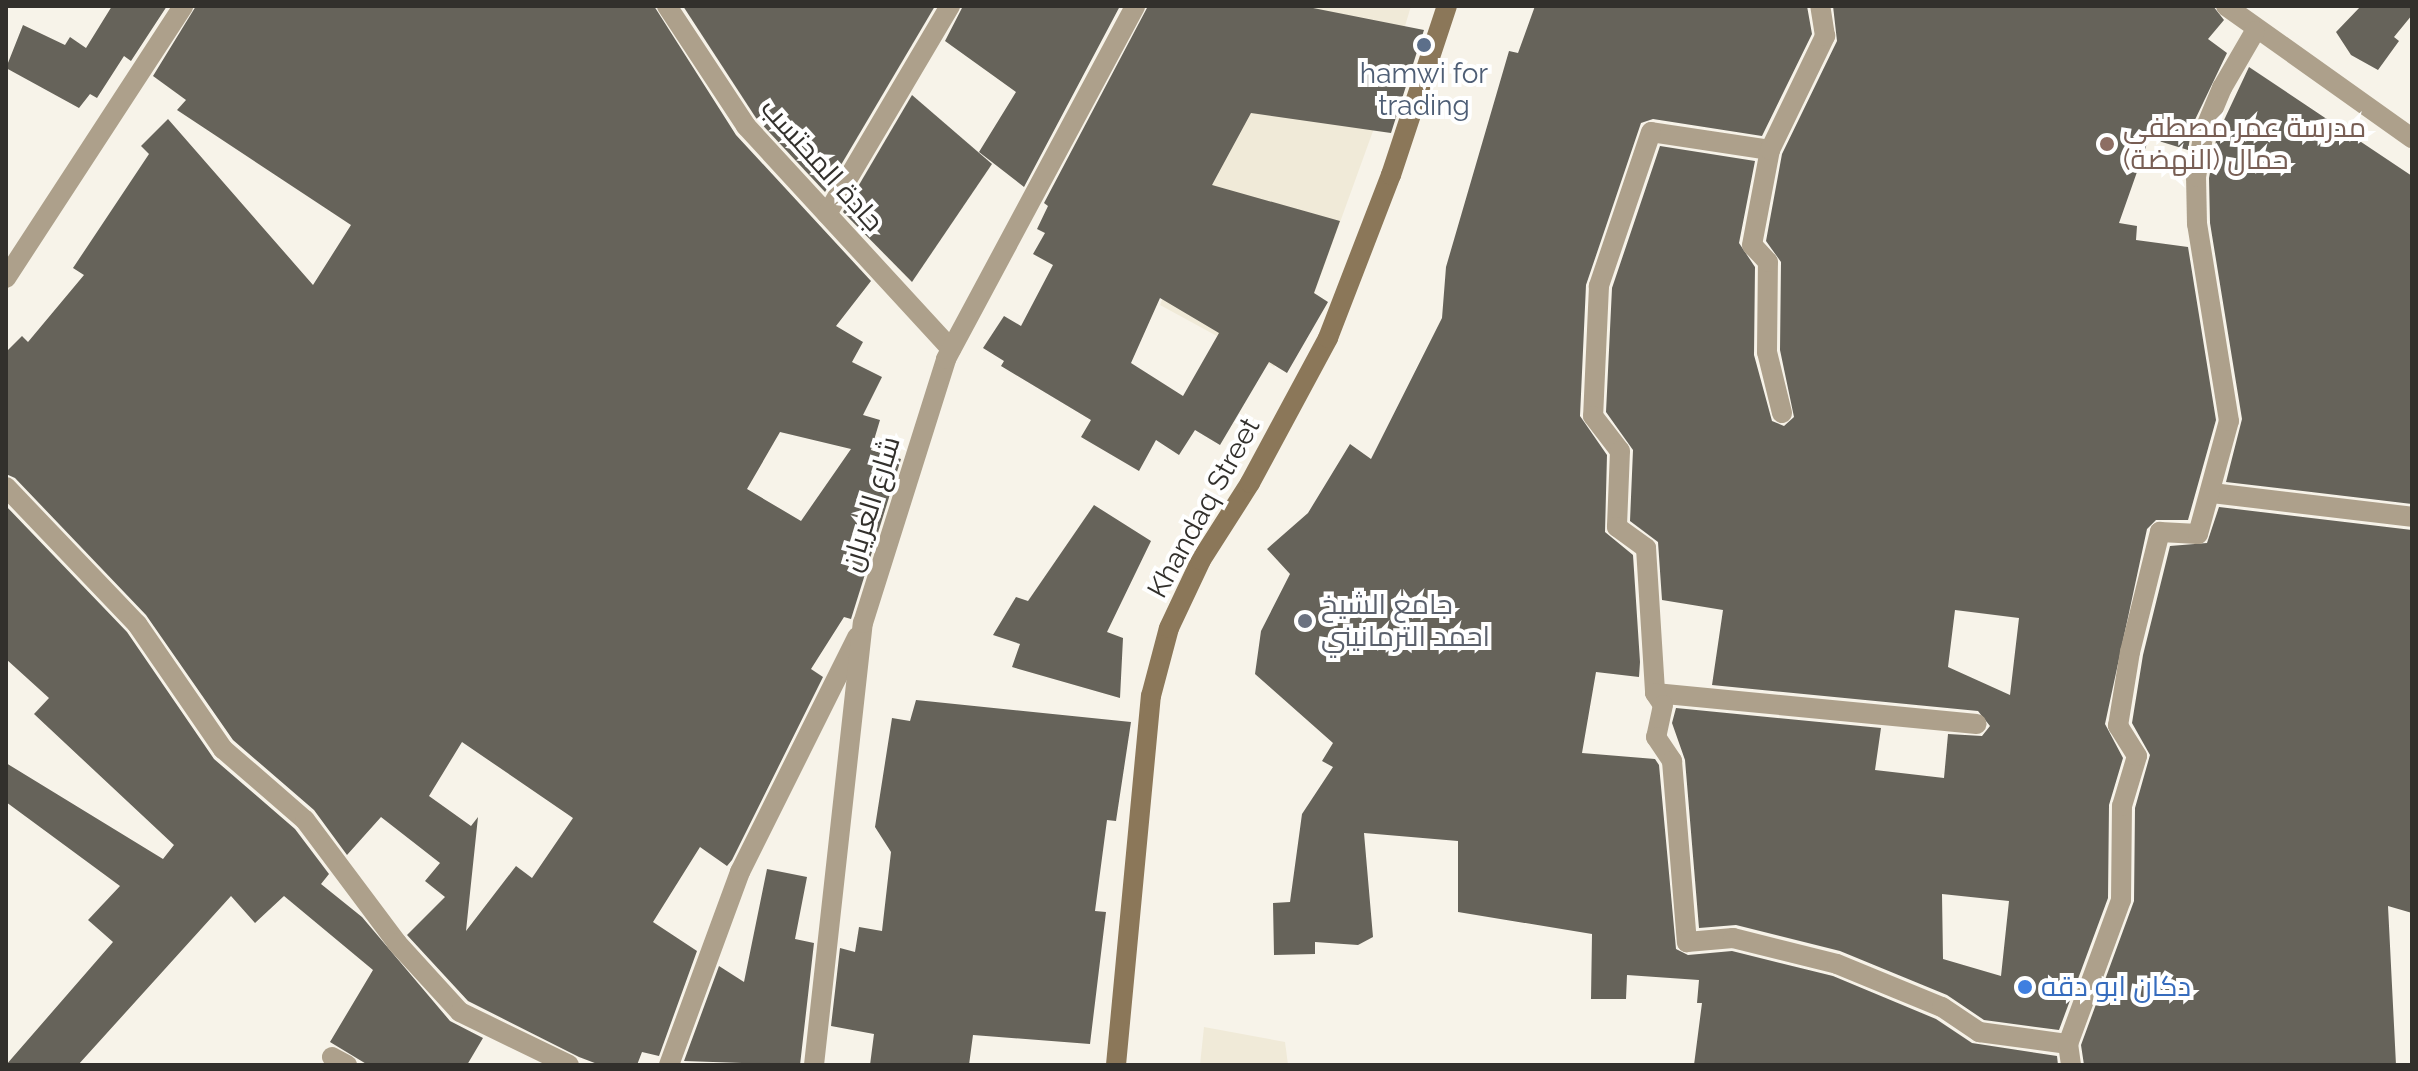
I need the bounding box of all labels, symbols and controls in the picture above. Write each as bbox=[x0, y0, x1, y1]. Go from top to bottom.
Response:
marker: hamwi for trading bbox=[1415, 36, 1433, 54]
place label: hamwi for trading bbox=[1360, 57, 1488, 123]
street label: جادة المحتسب bbox=[754, 92, 890, 238]
place label: مدرسة عمر مصطفى حمال (النهضة) bbox=[2123, 111, 2366, 177]
marker: مدرسة عمر مصطفى حمال (النهضة) bbox=[2098, 135, 2116, 153]
street label: Khandaq Street bbox=[1141, 412, 1267, 604]
street label: شارع العريان bbox=[835, 432, 907, 576]
place label: جامع الشيخ احمد الترمانيني bbox=[1321, 588, 1490, 654]
marker: جامع الشيخ احمد الترمانيني bbox=[1296, 612, 1314, 630]
place label: دكان ابو دقه bbox=[2041, 970, 2191, 1004]
marker: دكان ابو دقه bbox=[2016, 978, 2034, 996]

